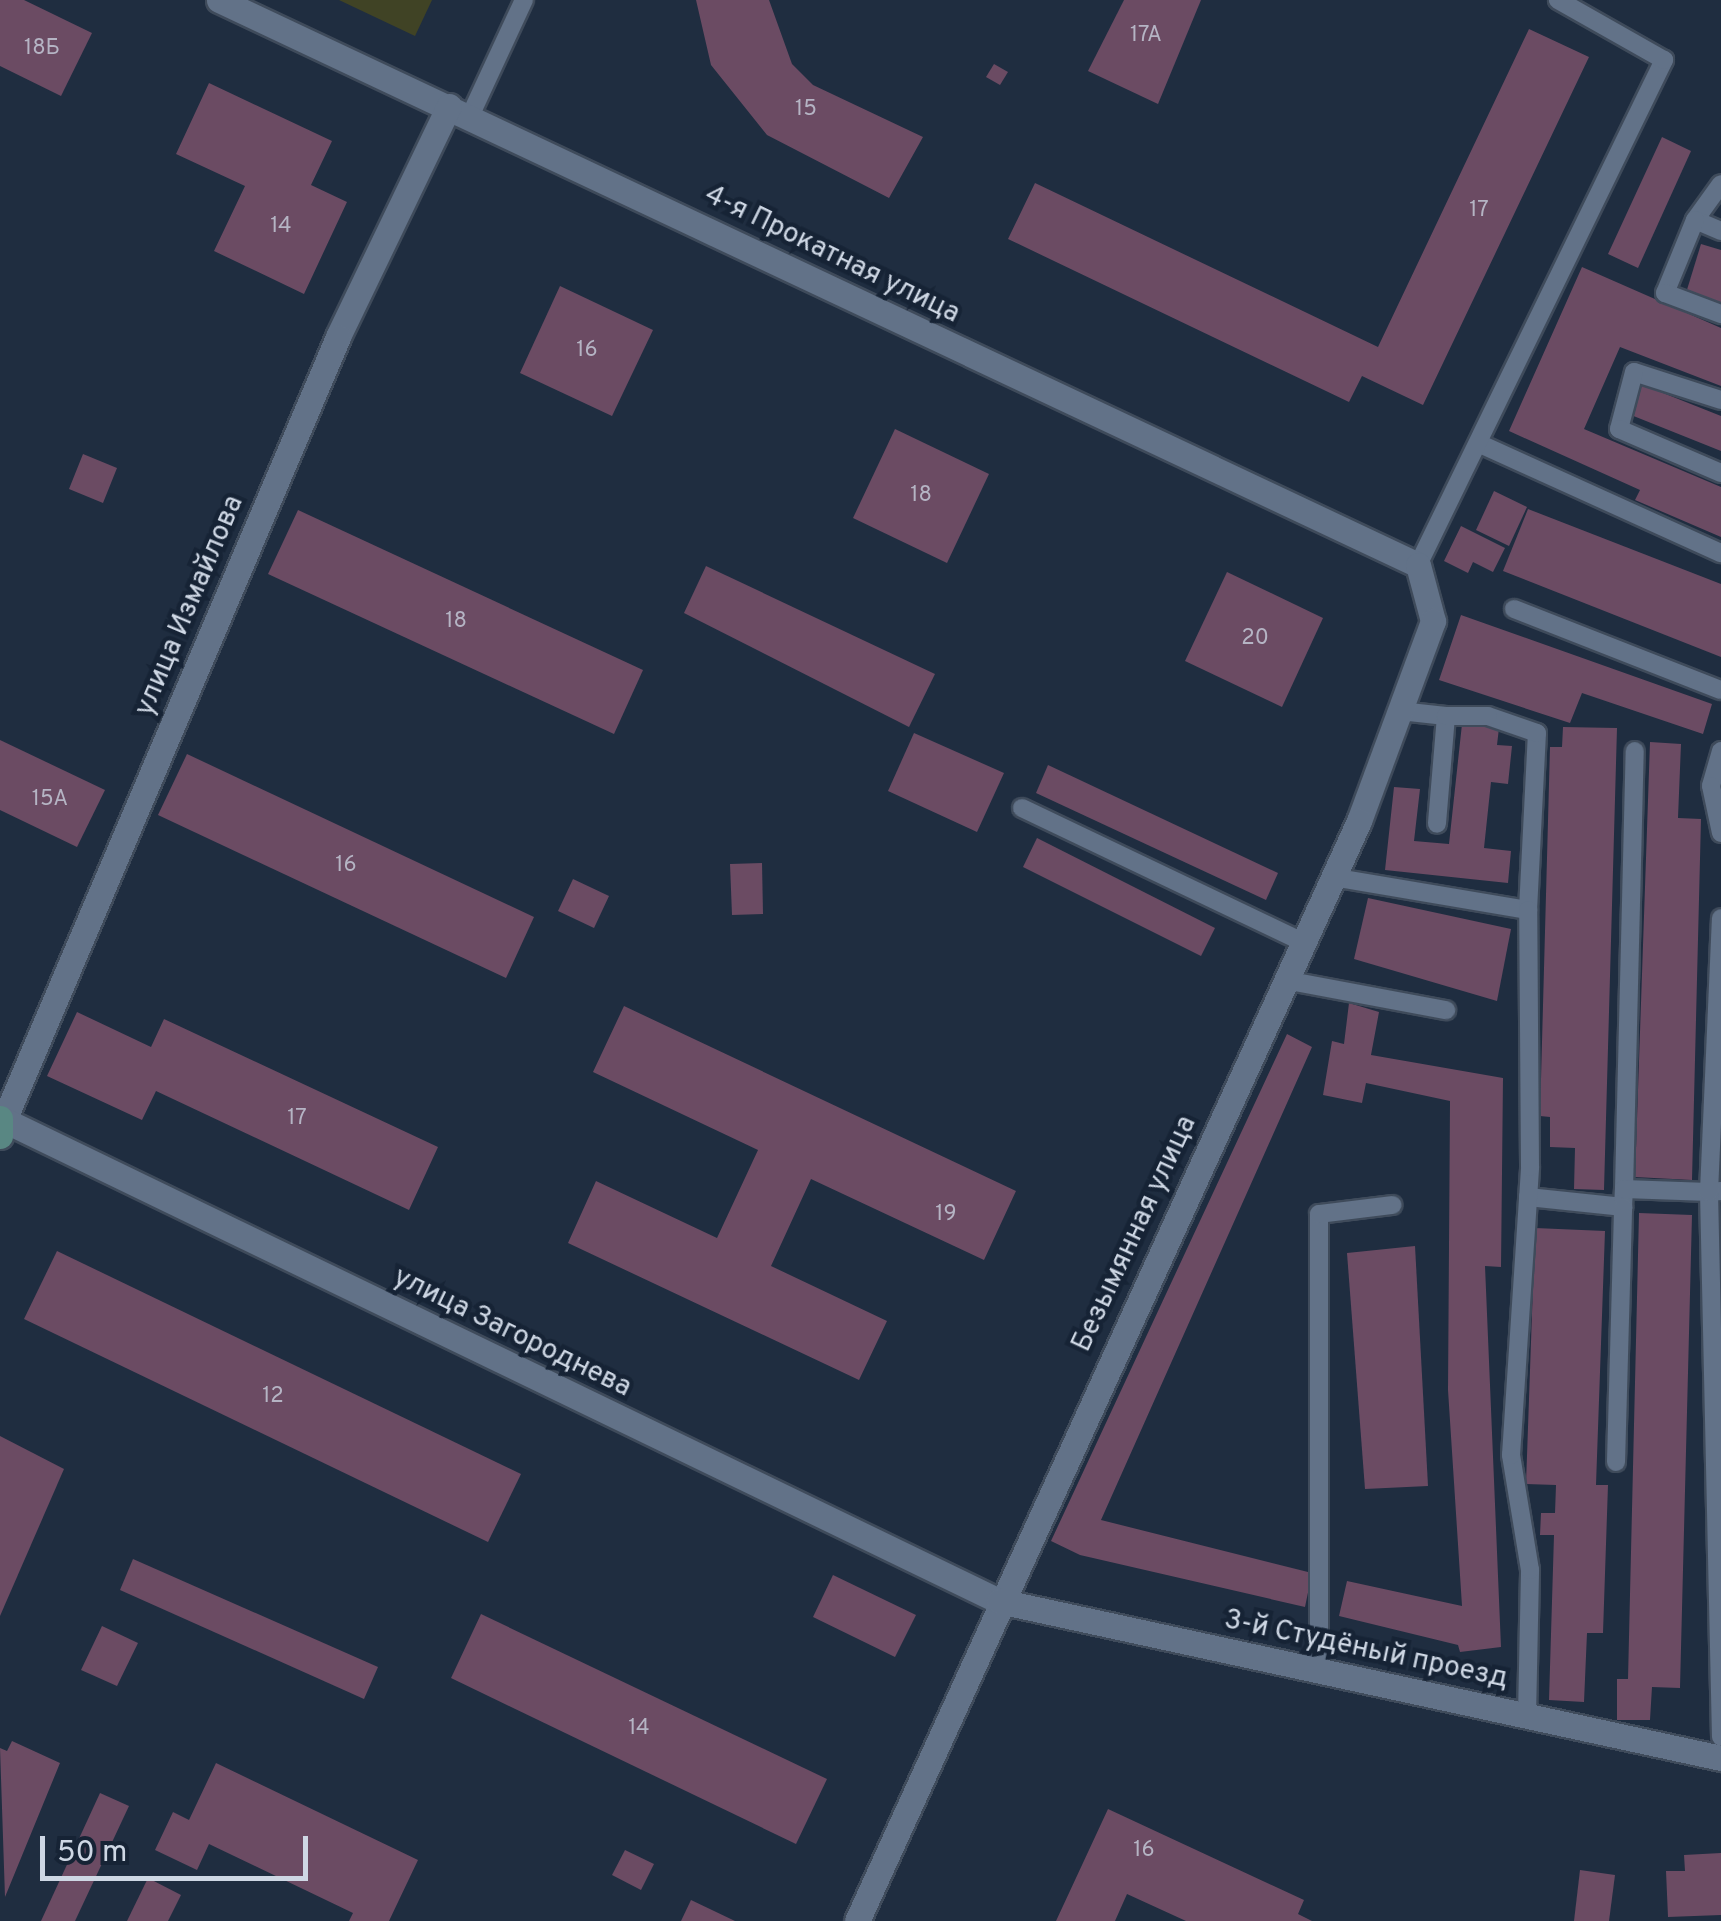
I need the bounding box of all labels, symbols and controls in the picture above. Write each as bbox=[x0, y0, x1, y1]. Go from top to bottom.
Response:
house number: 17А bbox=[1130, 23, 1162, 49]
house number: 18Б bbox=[24, 36, 60, 62]
house number: 15 bbox=[795, 97, 817, 123]
street label: 4-я Прокатная улица bbox=[699, 179, 965, 331]
house number: 17 bbox=[1469, 198, 1489, 224]
house number: 14 bbox=[270, 214, 292, 240]
house number: 16 bbox=[576, 338, 598, 364]
house number: 18 bbox=[910, 483, 932, 509]
street label: улица Измайлова bbox=[128, 491, 252, 721]
house number: 18 bbox=[445, 609, 467, 635]
house number: 20 bbox=[1241, 626, 1269, 652]
house number: 15А bbox=[32, 787, 68, 813]
house number: 16 bbox=[335, 853, 357, 879]
house number: 17 bbox=[287, 1106, 307, 1132]
street label: Безымянная улица bbox=[1066, 1111, 1204, 1357]
house number: 19 bbox=[935, 1202, 957, 1228]
street label: улица Загороднева bbox=[388, 1261, 636, 1405]
house number: 12 bbox=[262, 1384, 284, 1410]
street label: 3-й Студёный проезд bbox=[1221, 1604, 1511, 1696]
house number: 14 bbox=[628, 1716, 650, 1742]
scale bar bbox=[45, 1816, 312, 1878]
text: 50 m bbox=[57, 1835, 127, 1872]
house number: 16 bbox=[1133, 1838, 1155, 1864]

